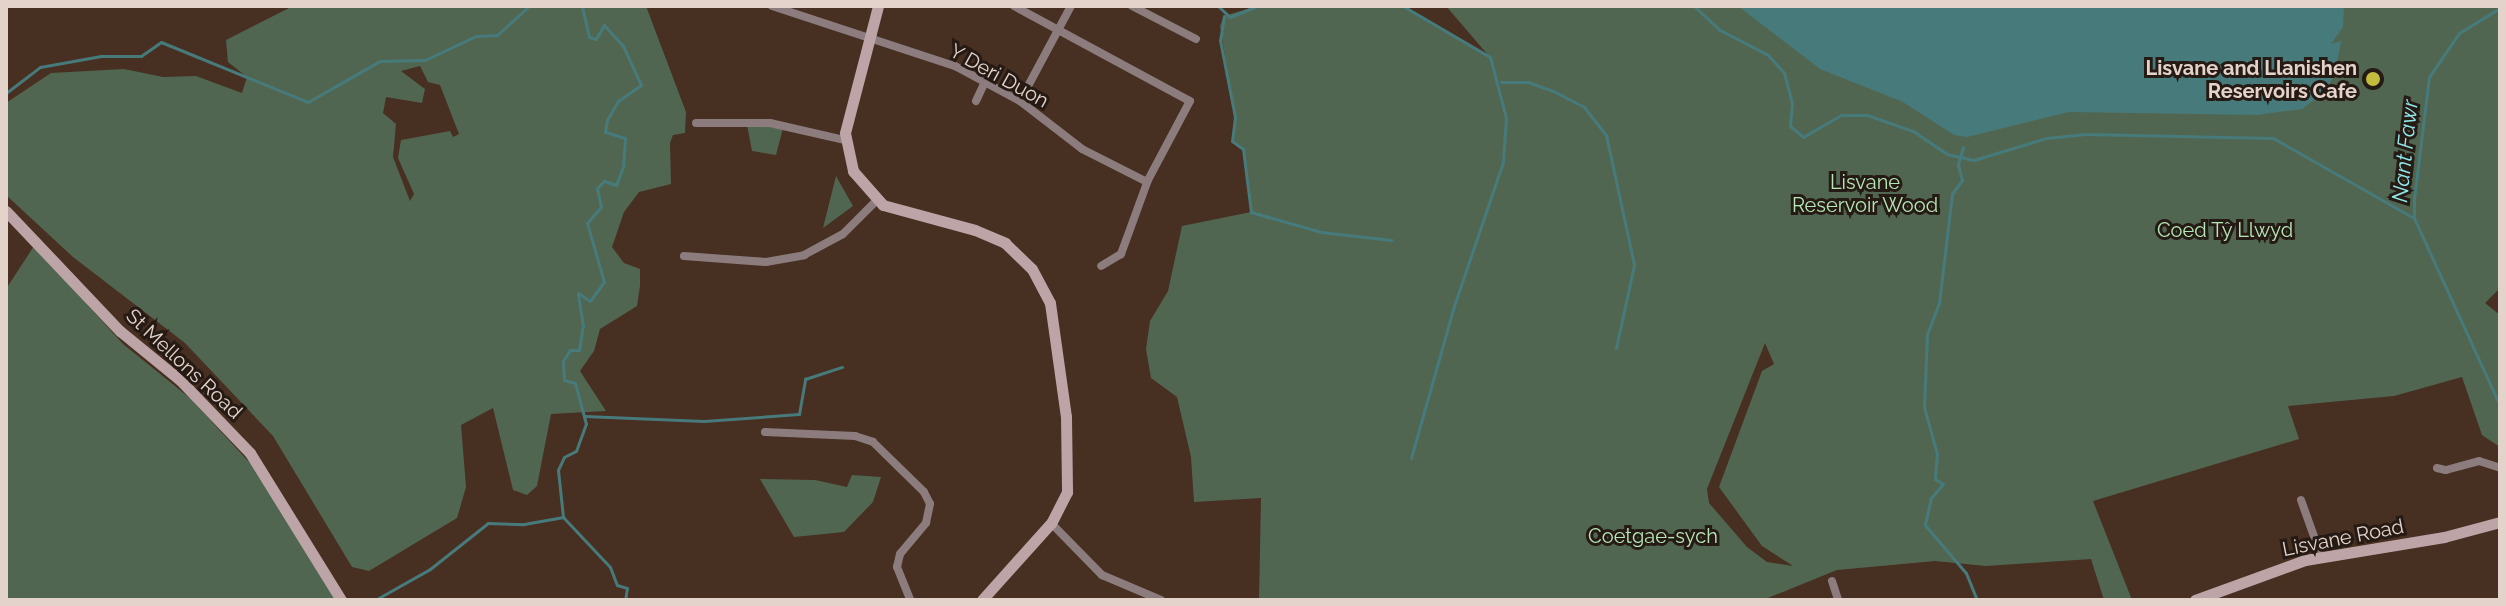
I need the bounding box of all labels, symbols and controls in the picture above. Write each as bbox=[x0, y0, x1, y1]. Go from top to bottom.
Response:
street label: Y Deri Duon bbox=[945, 39, 1053, 113]
place label: Lisvane and Llanishen Reservoirs Cafe bbox=[2146, 56, 2357, 103]
marker: Lisvane and Llanishen Reservoirs Cafe bbox=[2364, 70, 2382, 88]
water label: Nant Fawr bbox=[2386, 98, 2424, 204]
park label: Lisvane Reservoir Wood bbox=[1791, 170, 1939, 217]
park label: Coed Tŷ Llwyd bbox=[2156, 218, 2294, 242]
street label: St Mellons Road bbox=[121, 304, 247, 424]
street label: Lisvane Road bbox=[2280, 514, 2406, 562]
park label: Coetgae-sych bbox=[1588, 524, 1718, 548]

